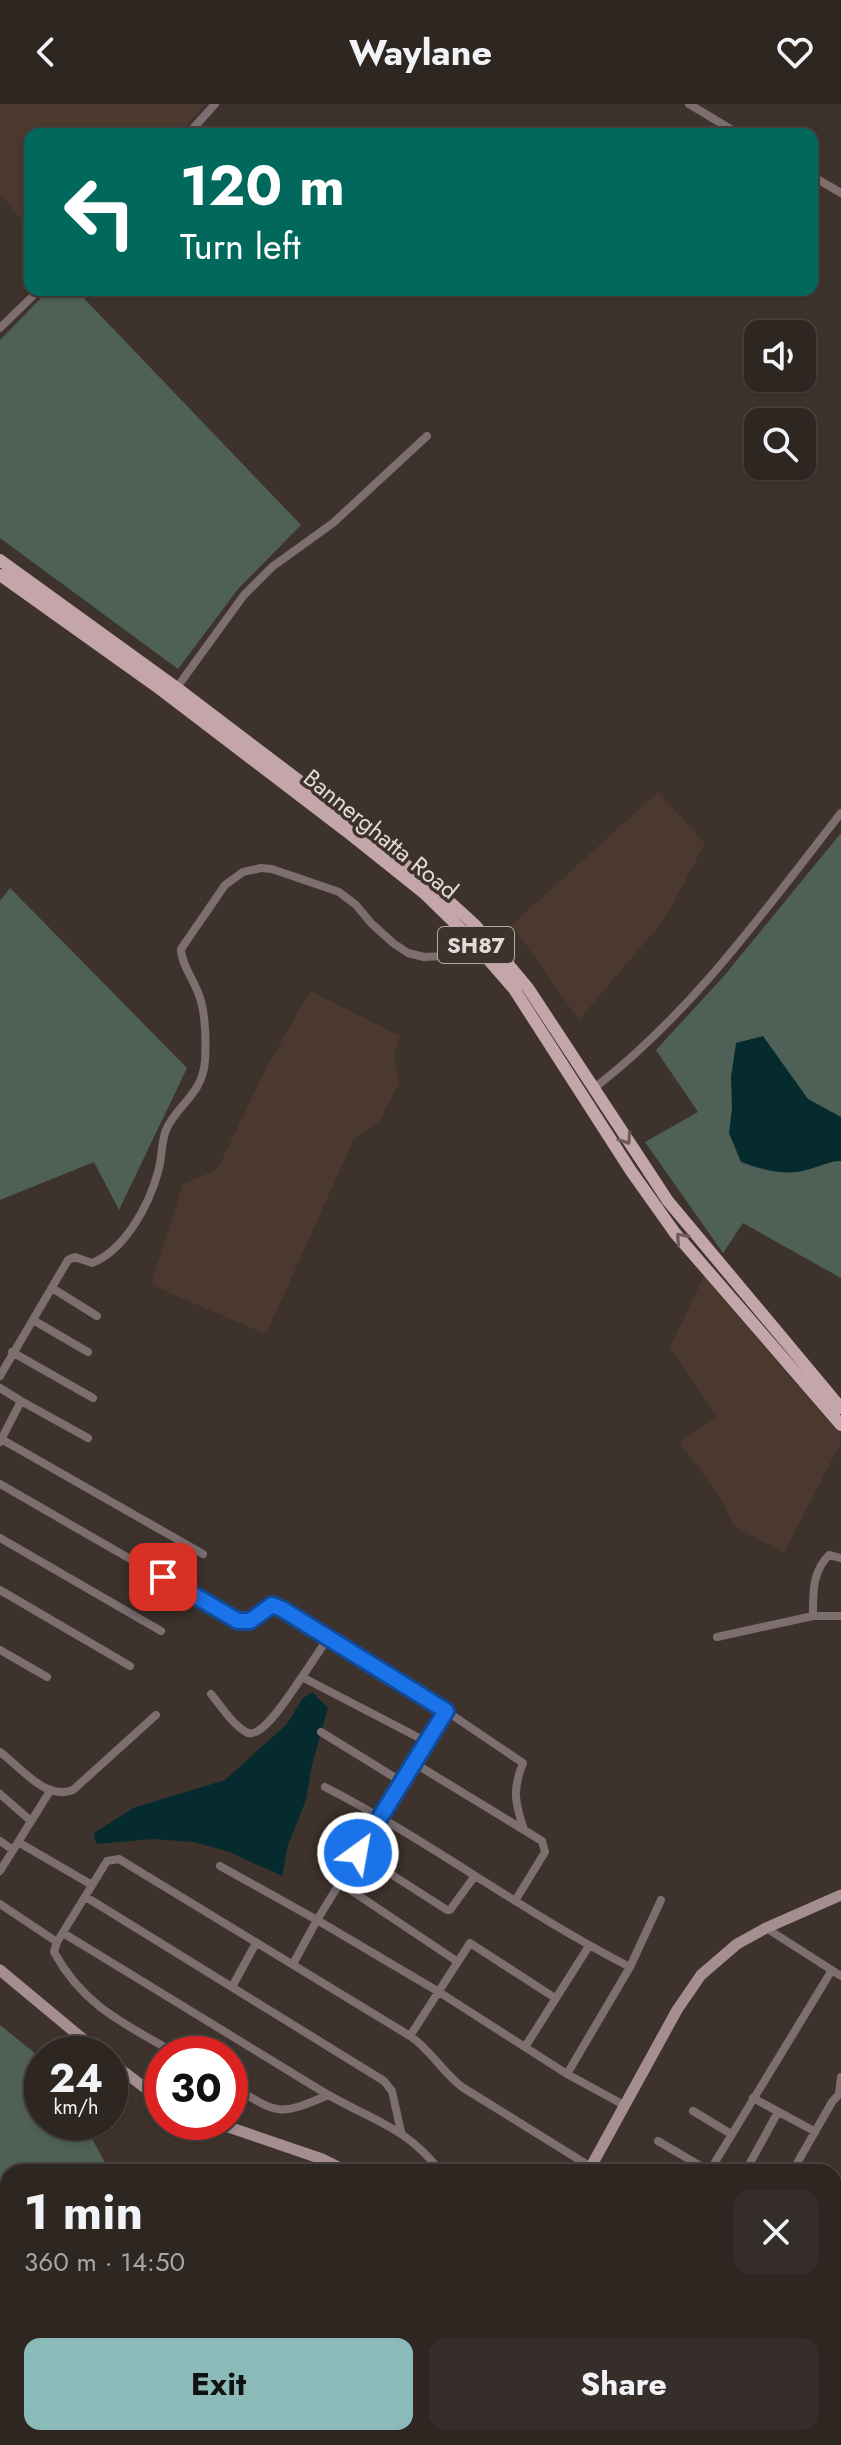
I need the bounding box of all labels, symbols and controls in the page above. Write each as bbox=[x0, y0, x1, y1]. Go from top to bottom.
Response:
text: Waylane bbox=[349, 26, 492, 78]
icon: back bbox=[24, 30, 68, 74]
icon: heart bbox=[773, 30, 817, 74]
text: 120 m bbox=[180, 145, 345, 226]
icon: left bbox=[48, 160, 152, 264]
text: Turn left bbox=[180, 220, 301, 272]
map controls bbox=[744, 320, 816, 480]
button: sound bbox=[744, 320, 816, 392]
button: search bbox=[744, 408, 816, 480]
street label: Bannerghatta Road bbox=[296, 761, 466, 907]
road number: SH87 bbox=[438, 927, 514, 963]
one-way arrow bbox=[617, 1130, 632, 1145]
one-way arrow bbox=[676, 1233, 690, 1248]
pin bbox=[129, 1543, 197, 1611]
icon: arrive bbox=[141, 1555, 185, 1599]
position arrow bbox=[316, 1811, 400, 1895]
speed limit sign: 30 bbox=[144, 2036, 248, 2140]
text: 24 bbox=[49, 2049, 103, 2107]
text: km/h bbox=[53, 2093, 99, 2122]
text: 1 min bbox=[24, 2178, 143, 2247]
button: close bbox=[734, 2190, 818, 2274]
text: 360 m · 14:50 bbox=[24, 2243, 185, 2281]
button: Exit bbox=[24, 2338, 413, 2430]
button: Share bbox=[429, 2338, 818, 2430]

